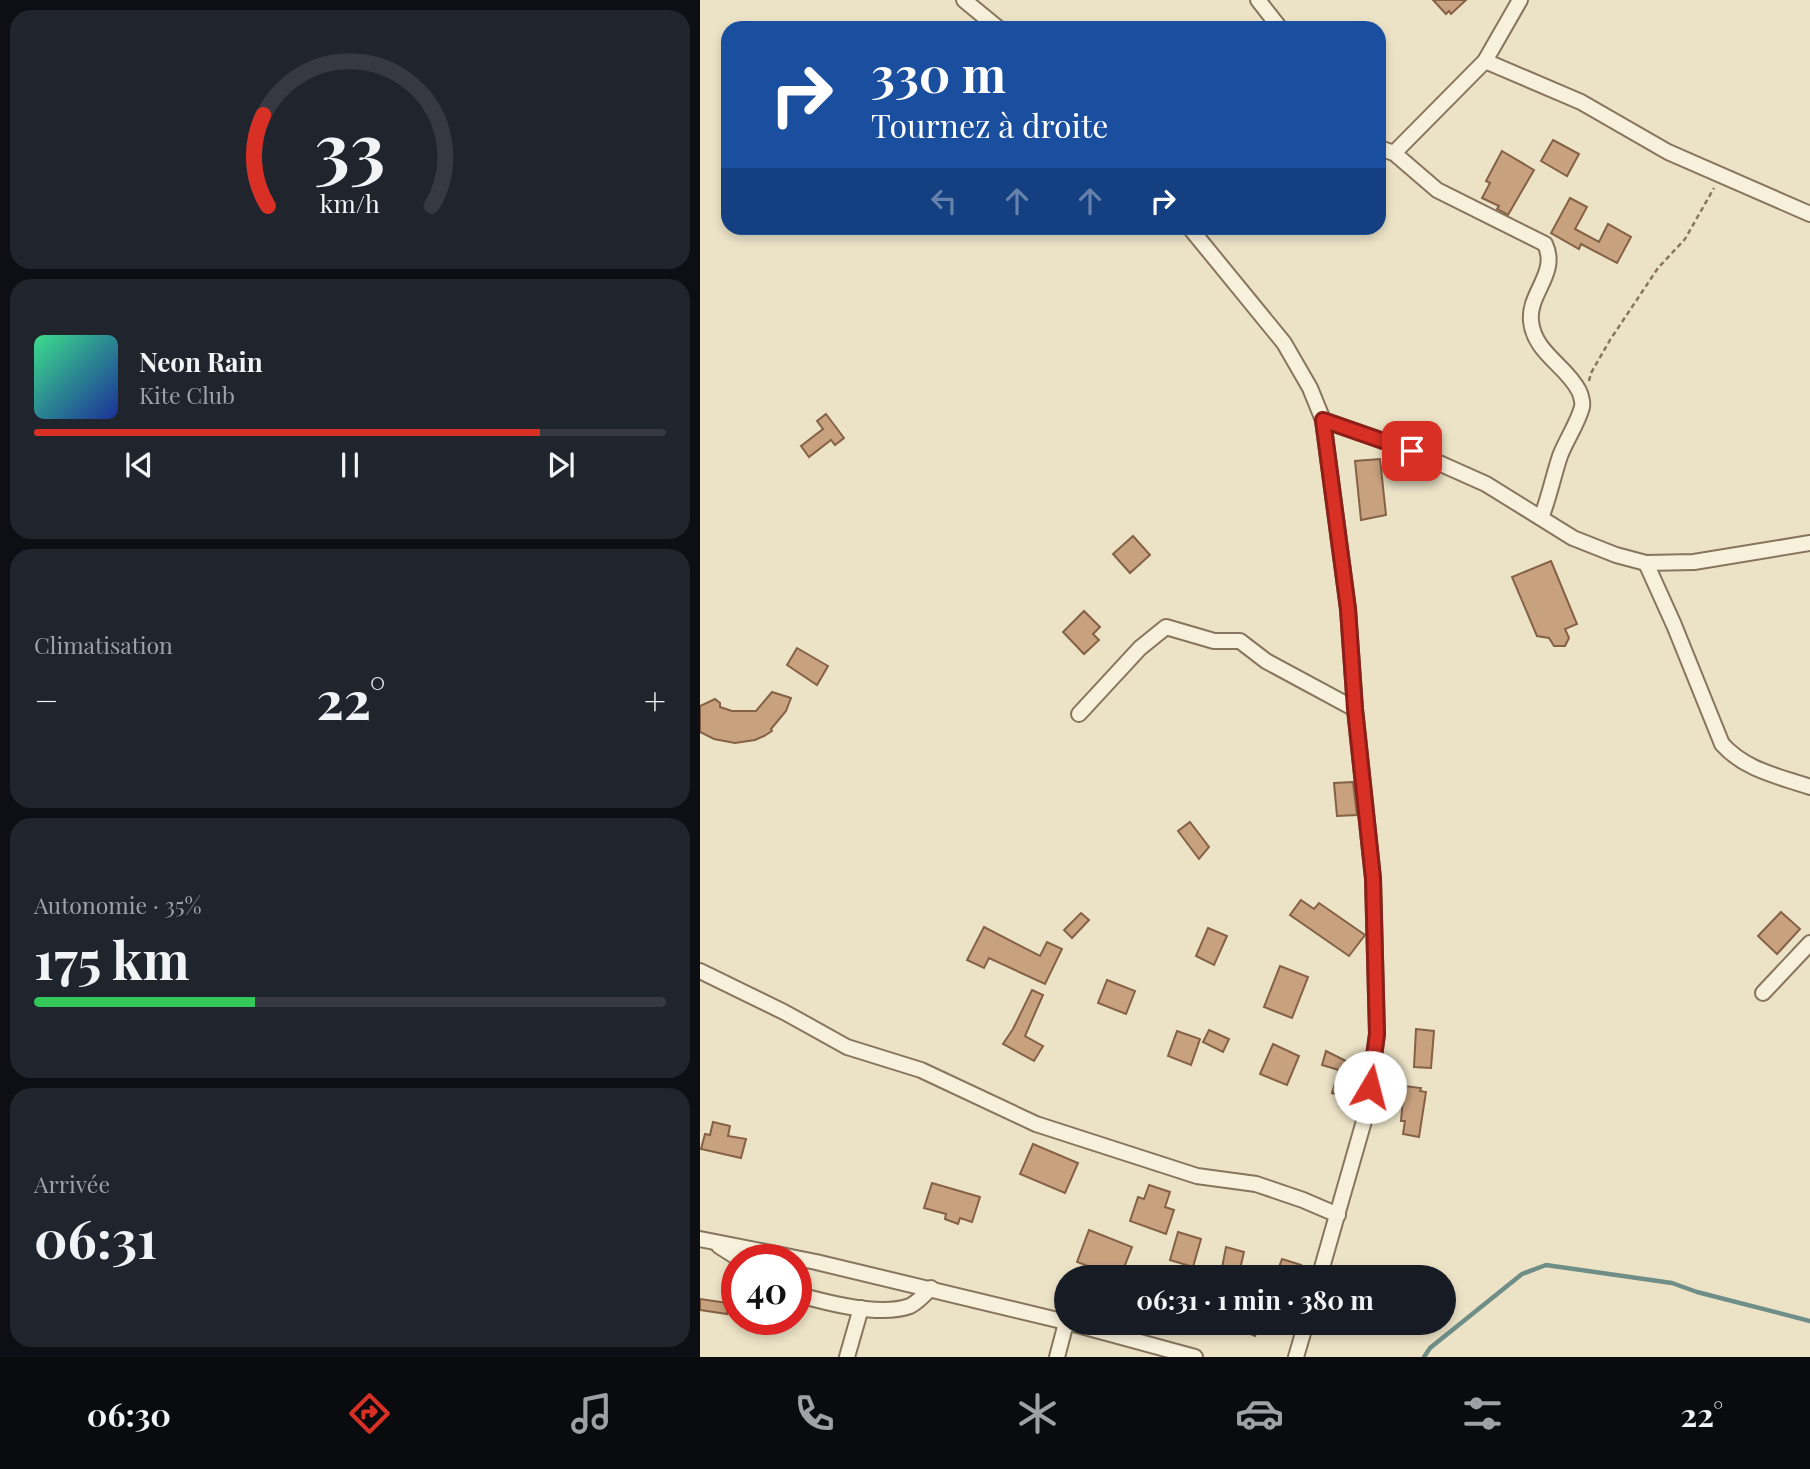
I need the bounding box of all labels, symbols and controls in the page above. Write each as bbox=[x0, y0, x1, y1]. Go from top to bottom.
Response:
text: 330 m bbox=[871, 40, 1006, 105]
icon: right bbox=[756, 49, 847, 140]
text: 33 bbox=[314, 97, 386, 194]
text: Tournez à droite bbox=[871, 103, 1109, 146]
icon: left bbox=[925, 182, 963, 220]
icon: ahead bbox=[998, 182, 1036, 220]
icon: ahead bbox=[1071, 182, 1109, 220]
icon: right bbox=[1144, 182, 1182, 220]
text: km/h bbox=[320, 186, 380, 219]
text: Neon Rain bbox=[139, 344, 263, 379]
text: Kite Club bbox=[139, 379, 235, 410]
pin bbox=[1382, 421, 1442, 481]
icon: arrive bbox=[1393, 432, 1431, 470]
icon: previous bbox=[120, 446, 158, 484]
icon: pause bbox=[331, 446, 369, 484]
icon: next bbox=[542, 446, 580, 484]
text: Climatisation bbox=[34, 629, 173, 660]
text: 22° bbox=[317, 664, 386, 733]
text: − bbox=[34, 674, 59, 725]
text: + bbox=[644, 674, 666, 725]
text: Autonomie · 35% bbox=[34, 889, 202, 920]
text: 175 km bbox=[34, 924, 190, 993]
position arrow bbox=[1333, 1050, 1407, 1124]
text: Arrivée bbox=[34, 1168, 110, 1199]
text: 06:31 bbox=[34, 1203, 157, 1272]
speed limit sign: 40 bbox=[721, 1244, 812, 1335]
text: 06:31 · 1 min · 380 m bbox=[1136, 1282, 1374, 1317]
icon: directions bbox=[345, 1389, 394, 1438]
icon: music bbox=[567, 1389, 616, 1438]
icon: phone bbox=[790, 1389, 839, 1438]
icon: climate bbox=[1013, 1389, 1062, 1438]
icon: car bbox=[1235, 1389, 1284, 1438]
icon: filters bbox=[1458, 1389, 1507, 1438]
text: 06:30 bbox=[87, 1392, 171, 1435]
text: 22° bbox=[1681, 1392, 1723, 1435]

